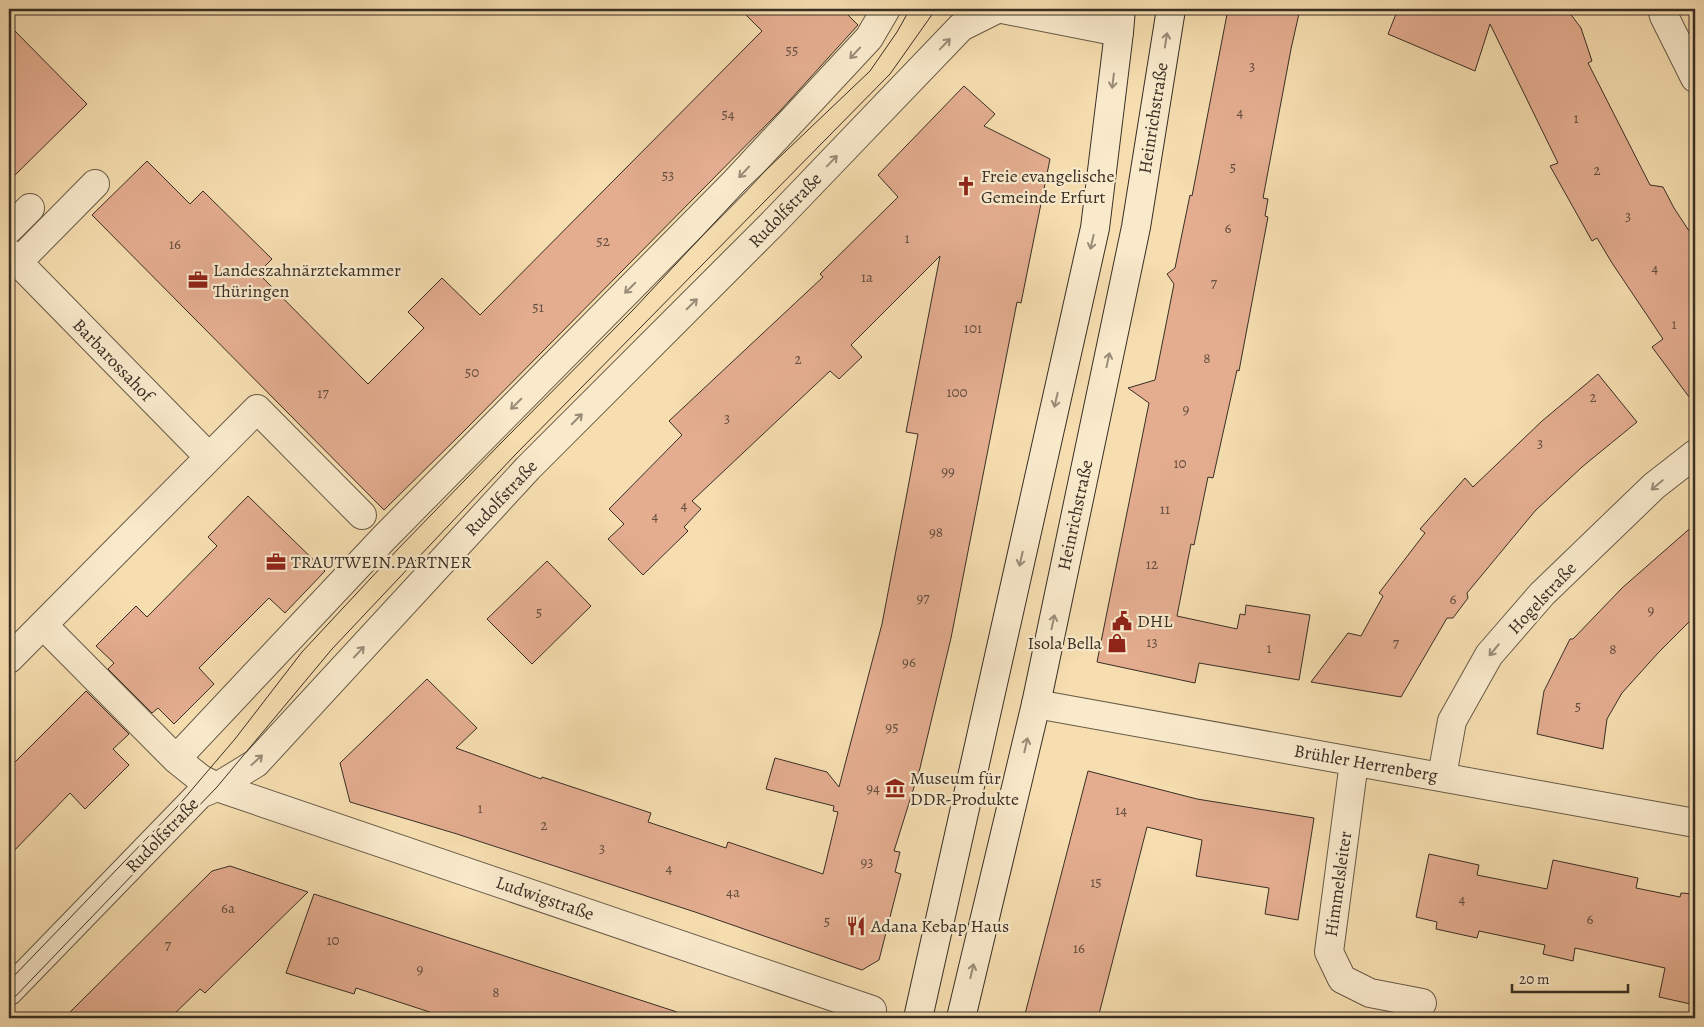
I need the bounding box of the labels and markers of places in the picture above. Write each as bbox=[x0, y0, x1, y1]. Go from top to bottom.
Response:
place label: Freie evangelische Gemeinde Erfurt bbox=[981, 164, 1114, 209]
church icon: Freie evangelische Gemeinde Erfurt bbox=[955, 175, 977, 197]
place label: Landeszahnärztekammer Thüringen bbox=[213, 258, 401, 303]
office icon: Landeszahnärztekammer Thüringen bbox=[187, 269, 209, 291]
place label: TRAUTWEIN.PARTNER bbox=[291, 550, 471, 574]
office icon: TRAUTWEIN.PARTNER bbox=[265, 551, 287, 573]
place label: DHL bbox=[1137, 609, 1173, 633]
public building icon: DHL bbox=[1111, 610, 1133, 632]
place label: Isola Bella bbox=[1028, 631, 1103, 655]
shop icon: Isola Bella bbox=[1106, 632, 1128, 654]
place label: Museum für DDR-Produkte bbox=[910, 766, 1019, 811]
museum icon: Museum für DDR-Produkte bbox=[884, 777, 906, 799]
place label: Adana Kebap Haus bbox=[870, 914, 1009, 938]
restaurant icon: Adana Kebap Haus bbox=[845, 915, 867, 937]

